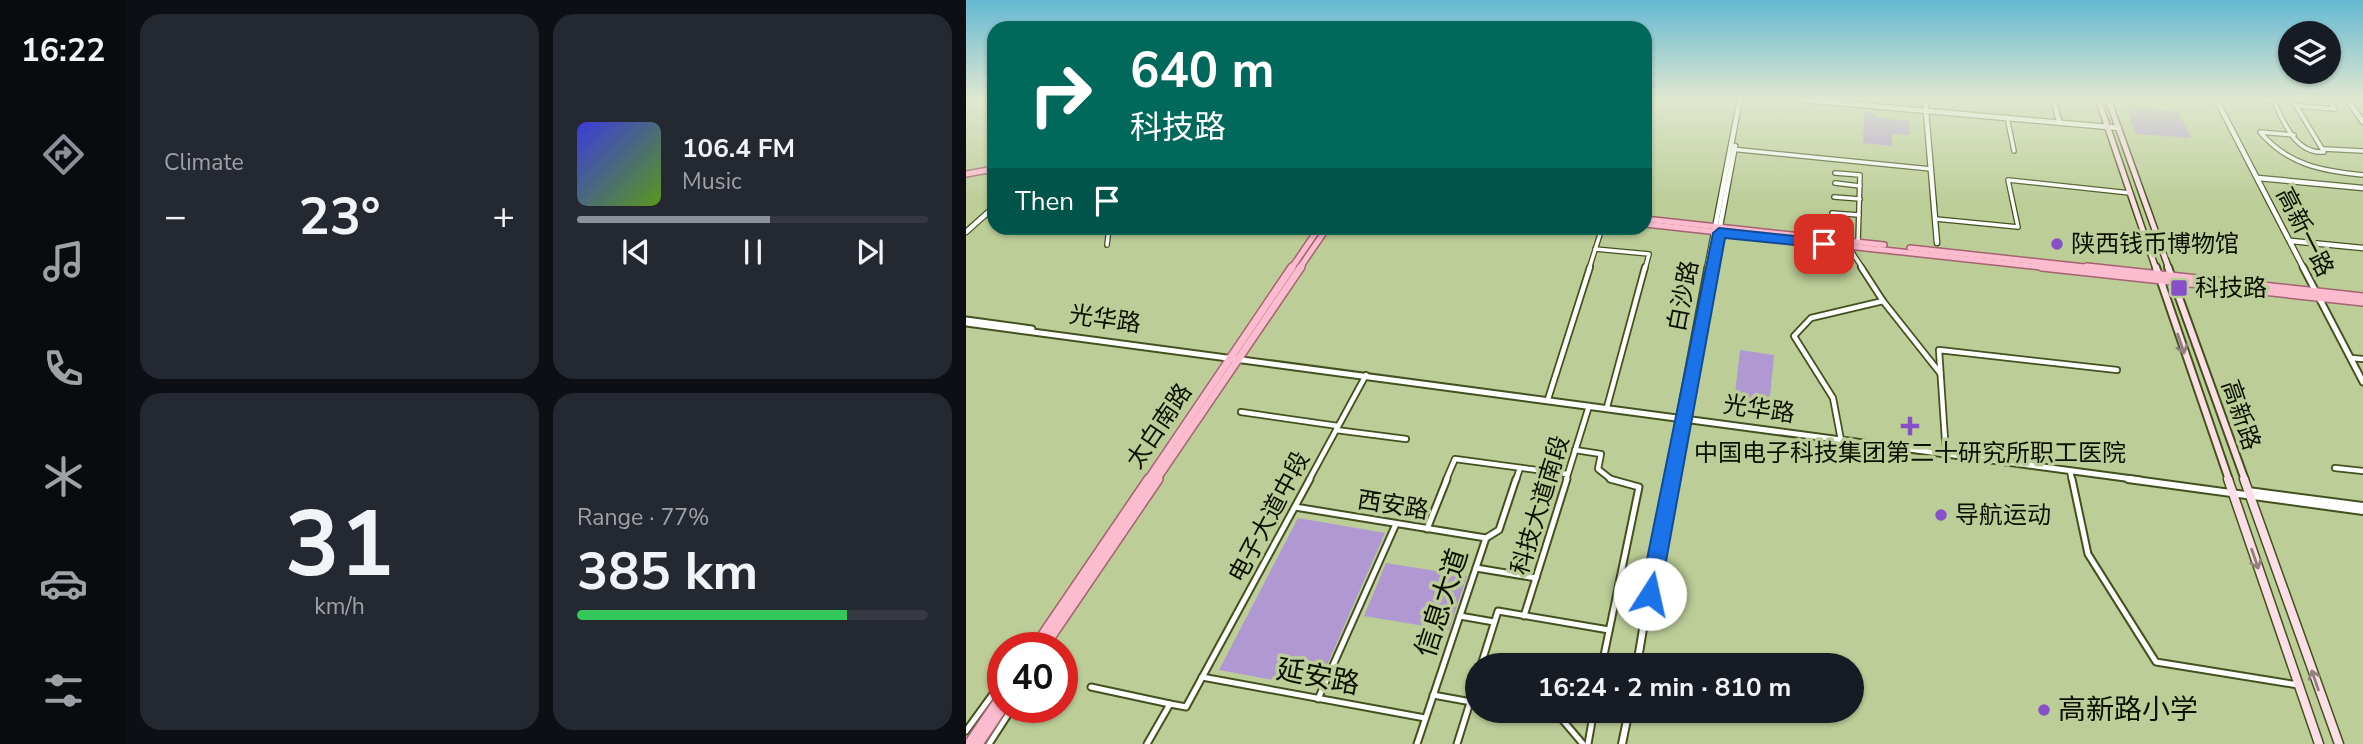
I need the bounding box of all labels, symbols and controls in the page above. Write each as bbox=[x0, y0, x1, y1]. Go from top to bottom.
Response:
map controls bbox=[2278, 21, 2341, 84]
button: layers bbox=[2278, 21, 2341, 84]
text: 16:22 bbox=[21, 29, 105, 72]
text: 640 m bbox=[1130, 37, 1274, 104]
icon: right bbox=[1015, 49, 1106, 140]
text: 科技路 bbox=[1130, 106, 1226, 149]
icon: directions bbox=[39, 130, 88, 179]
text: 106.4 FM bbox=[682, 131, 795, 166]
text: Climate bbox=[164, 147, 244, 178]
text: Music bbox=[682, 166, 742, 197]
text: 23° bbox=[298, 181, 381, 252]
icon: arrive bbox=[1088, 182, 1126, 220]
street label: 高新一路 bbox=[2269, 182, 2341, 282]
text: Then bbox=[1015, 184, 1074, 219]
text: − bbox=[164, 191, 187, 242]
text: + bbox=[492, 191, 515, 242]
pin bbox=[1794, 214, 1854, 274]
icon: arrive bbox=[1805, 225, 1843, 263]
place label: 陕西钱币博物馆 bbox=[2071, 228, 2239, 260]
icon: previous bbox=[617, 233, 655, 271]
icon: pause bbox=[734, 233, 772, 271]
icon: next bbox=[851, 233, 889, 271]
marker: 陕西钱币博物馆 bbox=[2049, 236, 2065, 252]
icon: music bbox=[39, 237, 88, 286]
street label: 白沙路 bbox=[1660, 258, 1706, 334]
place label: 科技路 bbox=[2195, 272, 2267, 304]
marker: 科技路 bbox=[2169, 278, 2189, 298]
street label: 光华路 bbox=[1067, 298, 1143, 340]
one-way arrow bbox=[2176, 332, 2188, 354]
icon: phone bbox=[39, 344, 88, 393]
street label: 高新路 bbox=[2214, 376, 2268, 454]
street label: 太白南路 bbox=[1119, 377, 1199, 475]
street label: 光华路 bbox=[1721, 388, 1797, 430]
marker: 中国电子科技集团第二十研究所职工医院 bbox=[1900, 416, 1920, 436]
street label: 科技大道南段 bbox=[1504, 431, 1576, 579]
place label: 中国电子科技集团第二十研究所职工医院 bbox=[1694, 437, 2126, 469]
street label: 电子大道中段 bbox=[1221, 446, 1317, 588]
icon: climate bbox=[39, 452, 88, 501]
text: 31 bbox=[285, 483, 394, 607]
street label: 西安路 bbox=[1355, 484, 1431, 526]
place label: 导航运动 bbox=[1955, 499, 2051, 531]
text: Range · 77% bbox=[577, 502, 709, 533]
marker: 导航运动 bbox=[1933, 507, 1949, 523]
text: 385 km bbox=[577, 536, 758, 607]
street label: 信息大道 bbox=[1407, 544, 1477, 662]
one-way arrow bbox=[2249, 548, 2262, 570]
position arrow bbox=[1613, 557, 1687, 631]
icon: car bbox=[39, 559, 88, 608]
text: km/h bbox=[314, 591, 365, 622]
speed limit sign: 40 bbox=[987, 632, 1078, 723]
street label: 延安路 bbox=[1273, 650, 1363, 704]
icon: filters bbox=[39, 666, 88, 715]
one-way arrow bbox=[2308, 669, 2320, 691]
text: 16:24 · 2 min · 810 m bbox=[1538, 670, 1791, 705]
place label: 高新路小学 bbox=[2058, 691, 2198, 729]
marker: 高新路小学 bbox=[2036, 702, 2052, 718]

